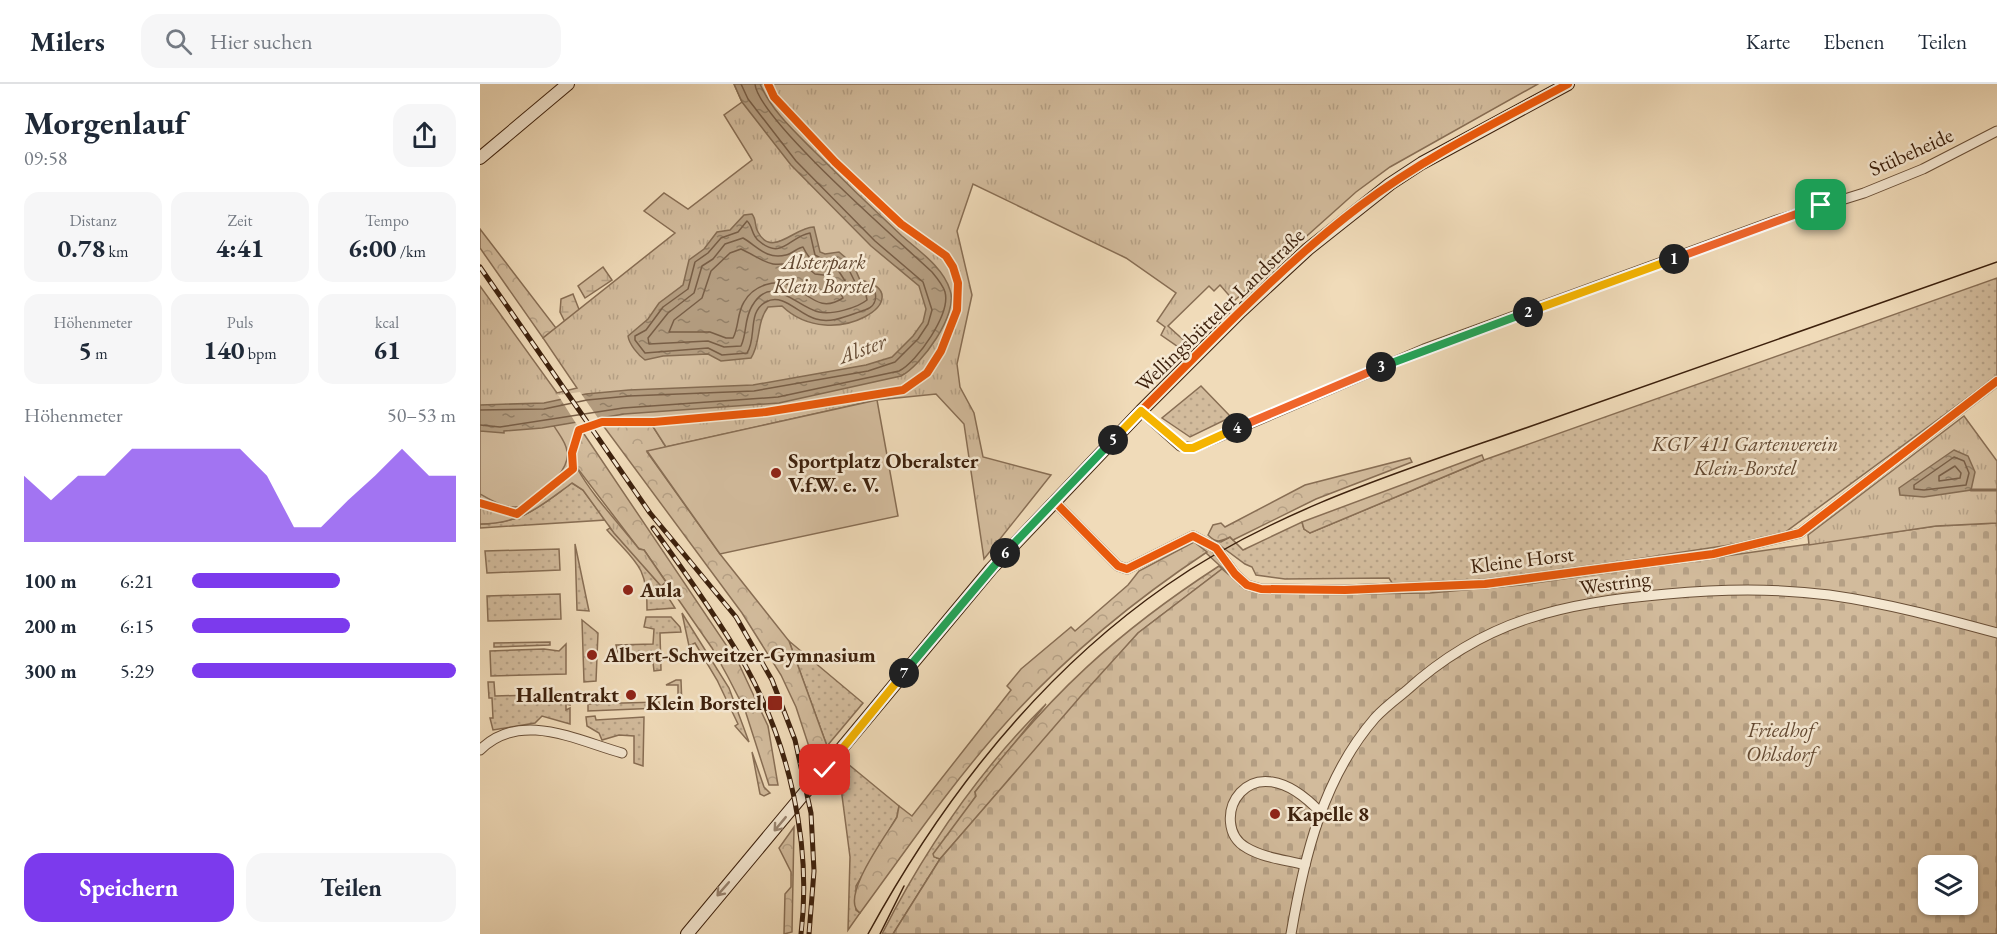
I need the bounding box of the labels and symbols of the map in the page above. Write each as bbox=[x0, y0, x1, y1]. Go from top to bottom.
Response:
street label: Stübeheide bbox=[1864, 121, 1957, 182]
pin bbox=[1795, 179, 1846, 230]
street label: Wellingsbütteler Landstraße bbox=[1129, 222, 1310, 398]
pin: 1 bbox=[1659, 244, 1689, 274]
park label: Alsterpark Klein Borstel bbox=[772, 248, 876, 299]
pin: 2 bbox=[1513, 297, 1543, 327]
water label: Alster bbox=[832, 326, 892, 371]
pin: 3 bbox=[1366, 352, 1396, 382]
pin: 4 bbox=[1222, 413, 1252, 443]
pin: 5 bbox=[1098, 425, 1128, 455]
park label: KGV 411 Gartenverein Klein-Borstel bbox=[1651, 430, 1838, 481]
place label: Sportplatz Oberalster V.f.W. e. V. bbox=[788, 447, 979, 498]
marker: Sportplatz Oberalster V.f.W. e. V. bbox=[769, 466, 783, 480]
pin: 6 bbox=[990, 538, 1020, 568]
street label: Kleine Horst bbox=[1469, 540, 1576, 579]
street label: Westring bbox=[1578, 564, 1653, 601]
place label: Aula bbox=[639, 576, 682, 603]
marker: Aula bbox=[621, 583, 635, 597]
place label: Albert-Schweitzer-Gymnasium bbox=[603, 641, 876, 668]
marker: Albert-Schweitzer-Gymnasium bbox=[585, 648, 599, 662]
pin: 7 bbox=[889, 658, 919, 688]
place label: Hallentrakt bbox=[516, 681, 619, 708]
marker: Hallentrakt bbox=[624, 688, 638, 702]
place label: Klein Borstel bbox=[646, 689, 762, 716]
marker: Klein Borstel bbox=[766, 694, 784, 712]
park label: Friedhof Ohlsdorf bbox=[1746, 716, 1820, 767]
pin bbox=[799, 744, 850, 795]
place label: Kapelle 8 bbox=[1287, 800, 1369, 827]
marker: Kapelle 8 bbox=[1268, 807, 1282, 821]
one-way arrow bbox=[774, 816, 787, 832]
one-way arrow bbox=[717, 881, 730, 897]

